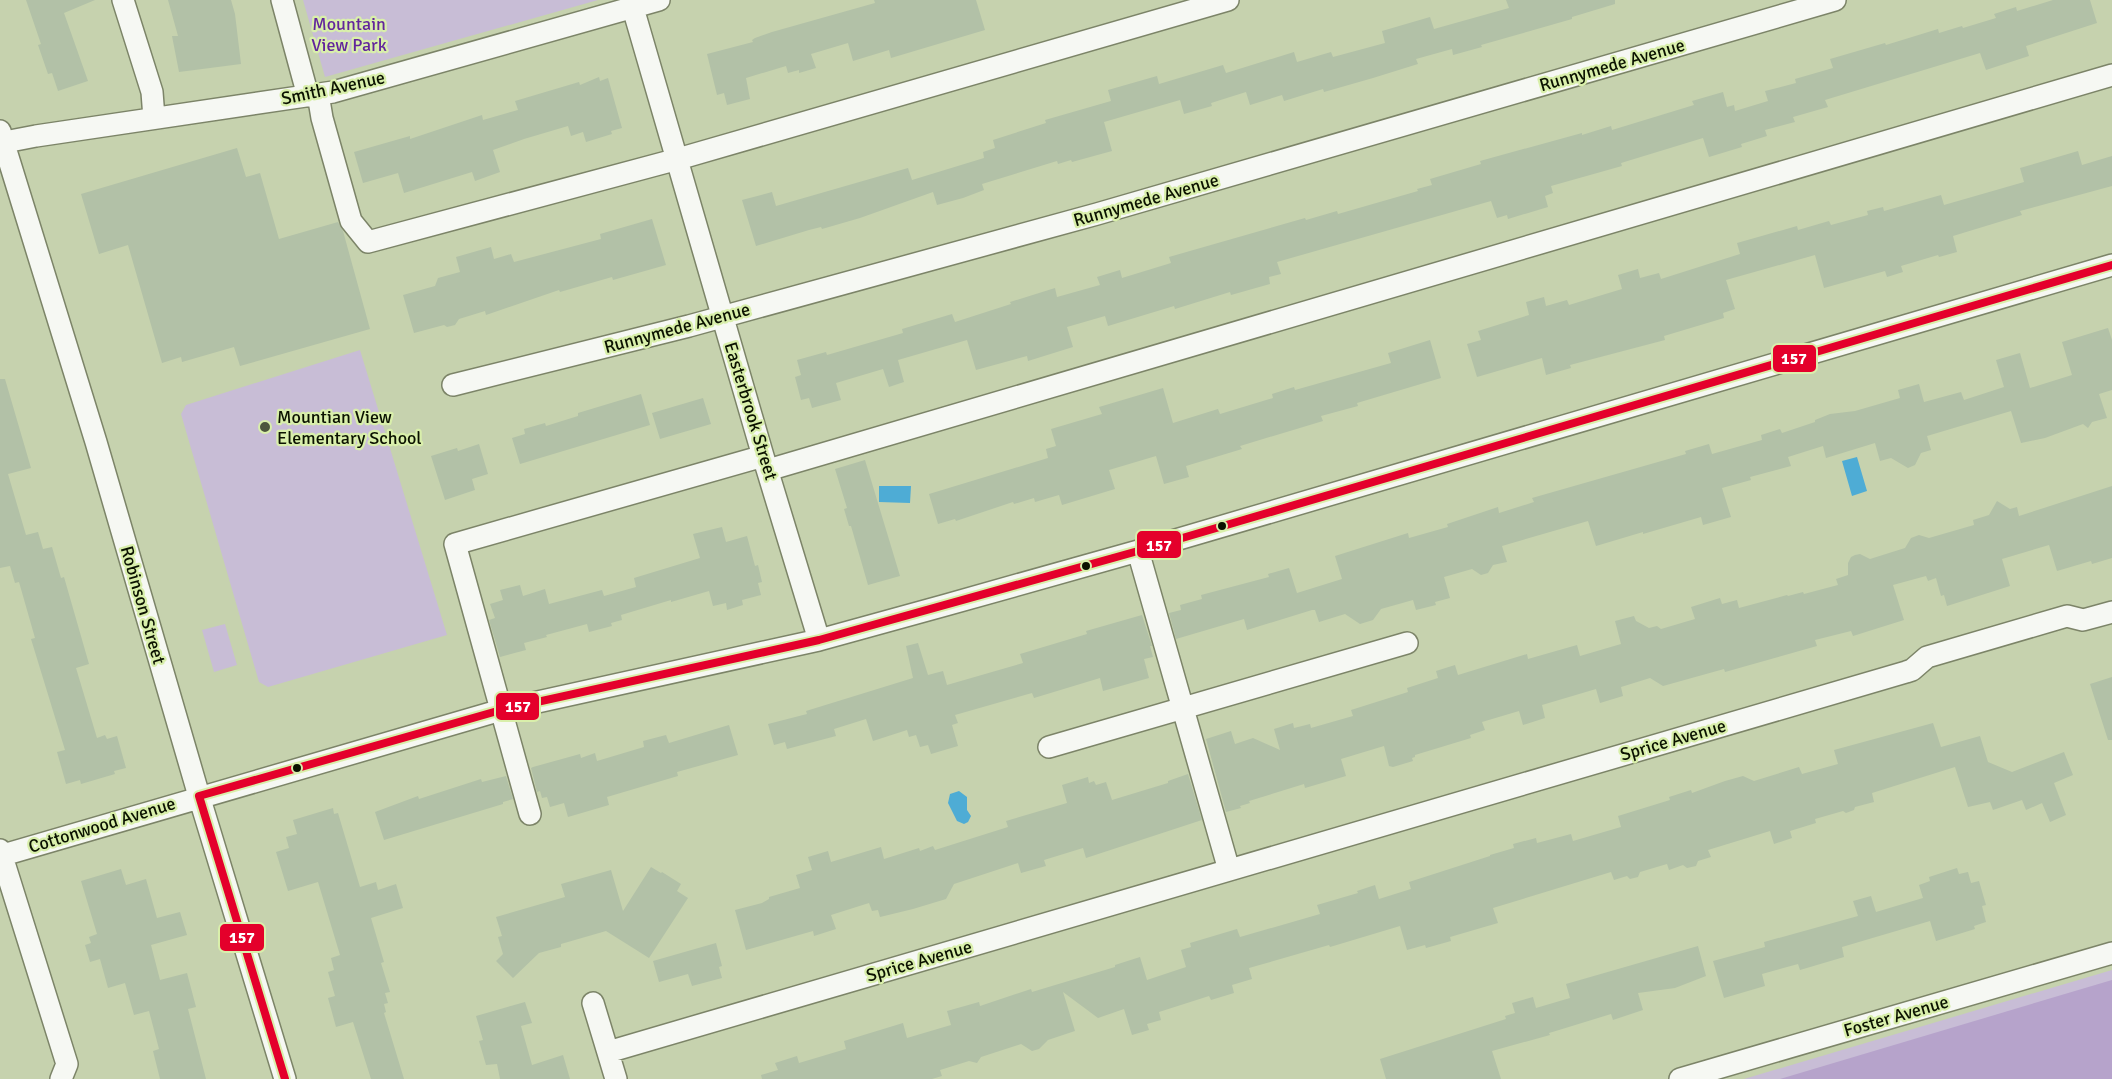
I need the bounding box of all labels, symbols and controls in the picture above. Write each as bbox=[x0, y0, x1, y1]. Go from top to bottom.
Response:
park label: Mountain View Park bbox=[311, 13, 387, 56]
street label: Runnymede Avenue bbox=[1537, 34, 1687, 96]
street label: Smith Avenue bbox=[279, 66, 387, 110]
street label: Runnymede Avenue bbox=[1071, 169, 1221, 231]
street label: Runnymede Avenue bbox=[602, 298, 752, 358]
street label: Easterbrook Street bbox=[720, 339, 782, 483]
line badge: 157 bbox=[1772, 344, 1817, 373]
text: 157 bbox=[1781, 349, 1807, 369]
place label: Mountian View Elementary School bbox=[277, 406, 422, 449]
marker: Mountian View Elementary School bbox=[258, 420, 272, 434]
unlabelled marker bbox=[1216, 520, 1228, 532]
line badge: 157 bbox=[1136, 530, 1182, 559]
text: 157 bbox=[1146, 536, 1172, 556]
street label: Robinson Street bbox=[116, 543, 170, 667]
unlabelled marker bbox=[1080, 560, 1092, 572]
line badge: 157 bbox=[495, 692, 540, 721]
text: 157 bbox=[505, 697, 531, 717]
street label: Sprice Avenue bbox=[1618, 714, 1728, 766]
unlabelled marker bbox=[291, 762, 303, 774]
street label: Cottonwood Avenue bbox=[26, 792, 178, 858]
line badge: 157 bbox=[219, 923, 265, 952]
text: 157 bbox=[229, 928, 255, 948]
street label: Sprice Avenue bbox=[864, 935, 974, 987]
street label: Foster Avenue bbox=[1841, 991, 1951, 1041]

